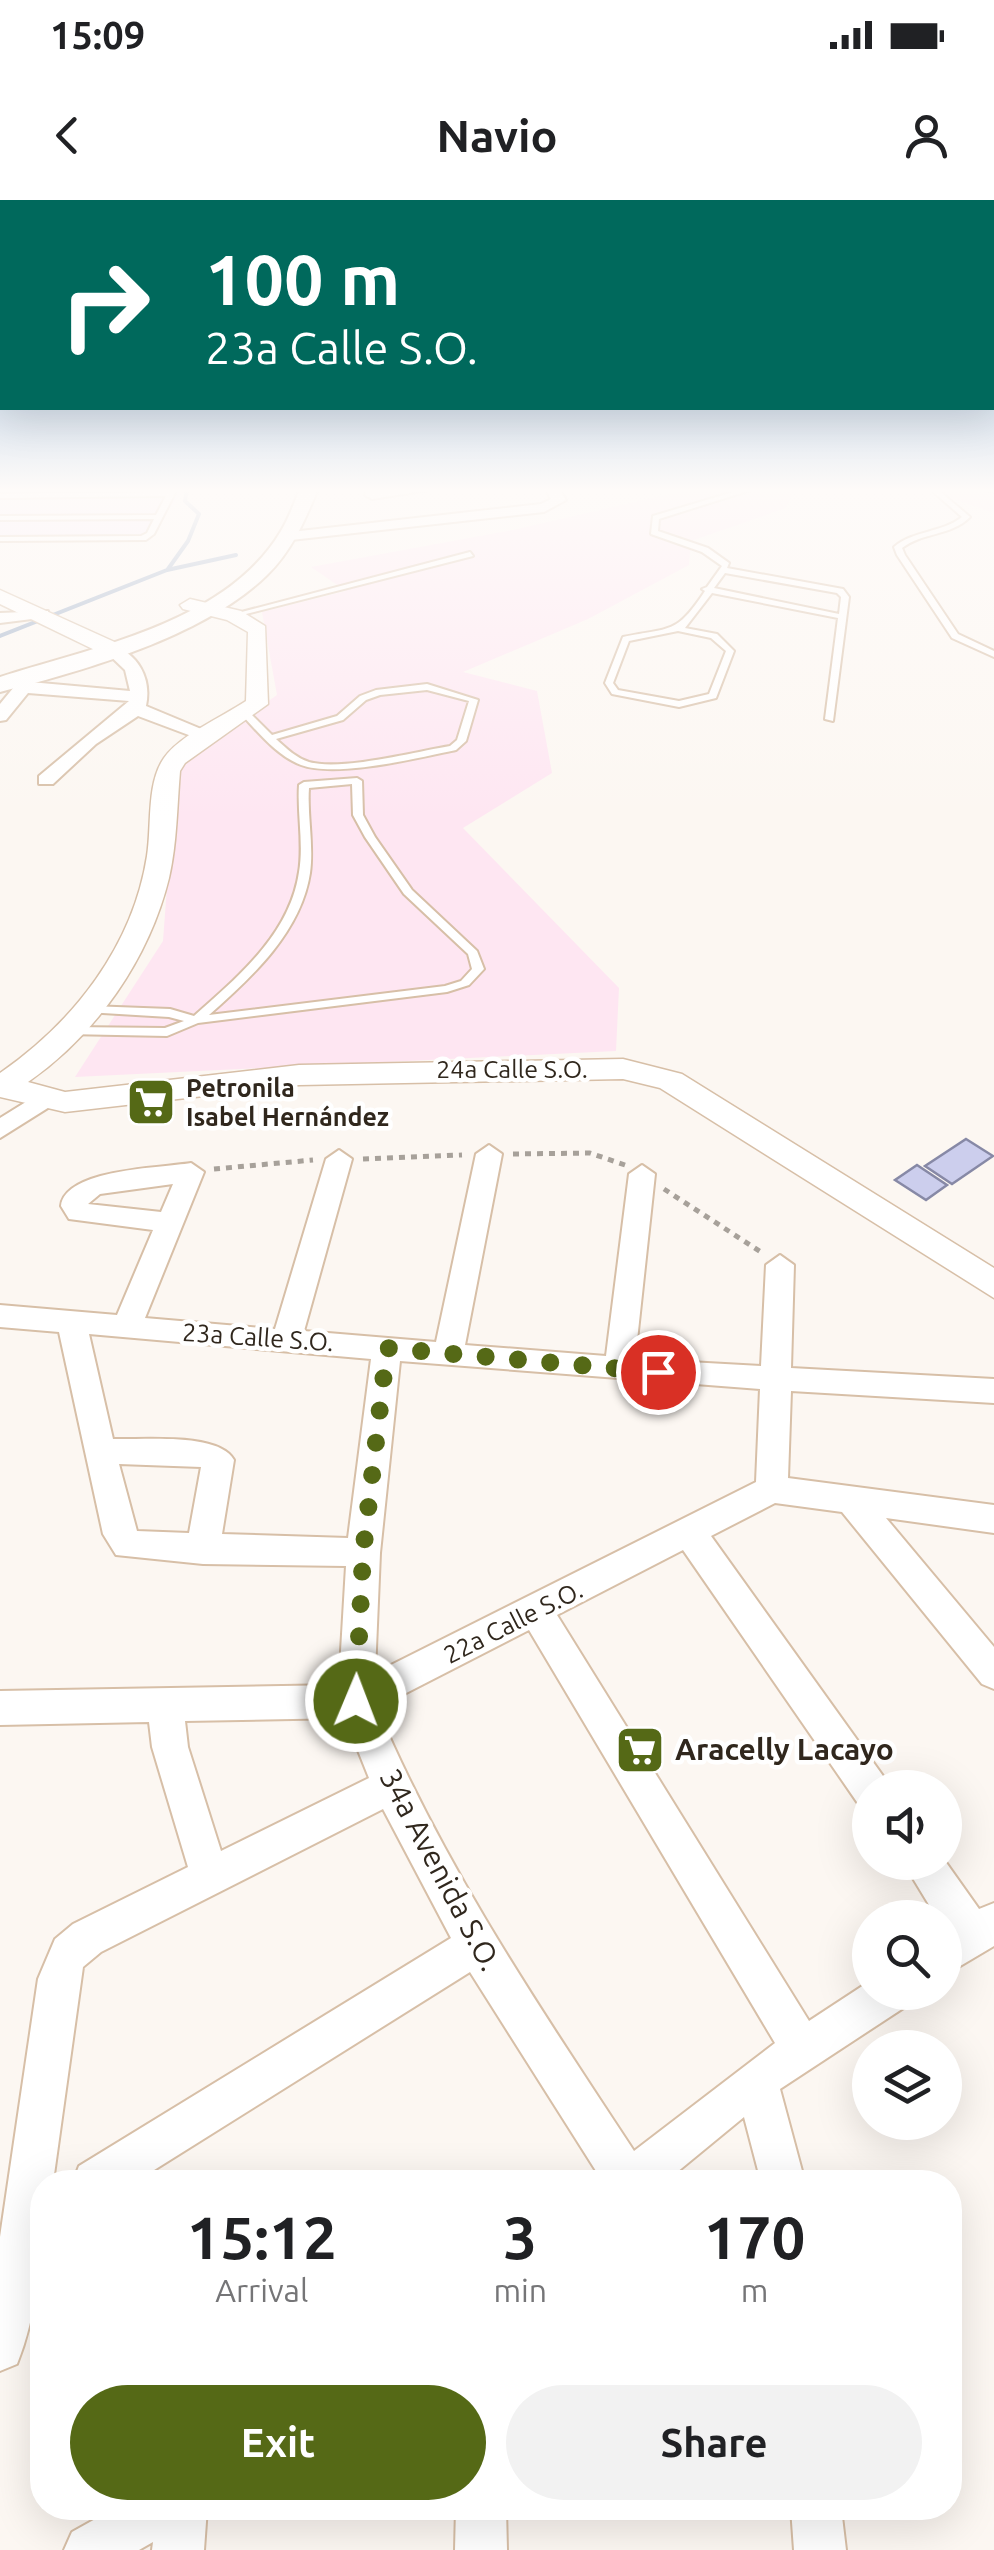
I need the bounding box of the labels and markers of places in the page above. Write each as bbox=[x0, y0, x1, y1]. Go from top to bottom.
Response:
place label: Petronila Isabel Hernández bbox=[186, 1074, 389, 1131]
supermarket icon: Petronila Isabel Hernández bbox=[125, 1076, 177, 1128]
pin bbox=[616, 1330, 701, 1415]
supermarket icon: Aracelly Lacayo bbox=[614, 1724, 666, 1776]
place label: Aracelly Lacayo bbox=[675, 1732, 894, 1766]

